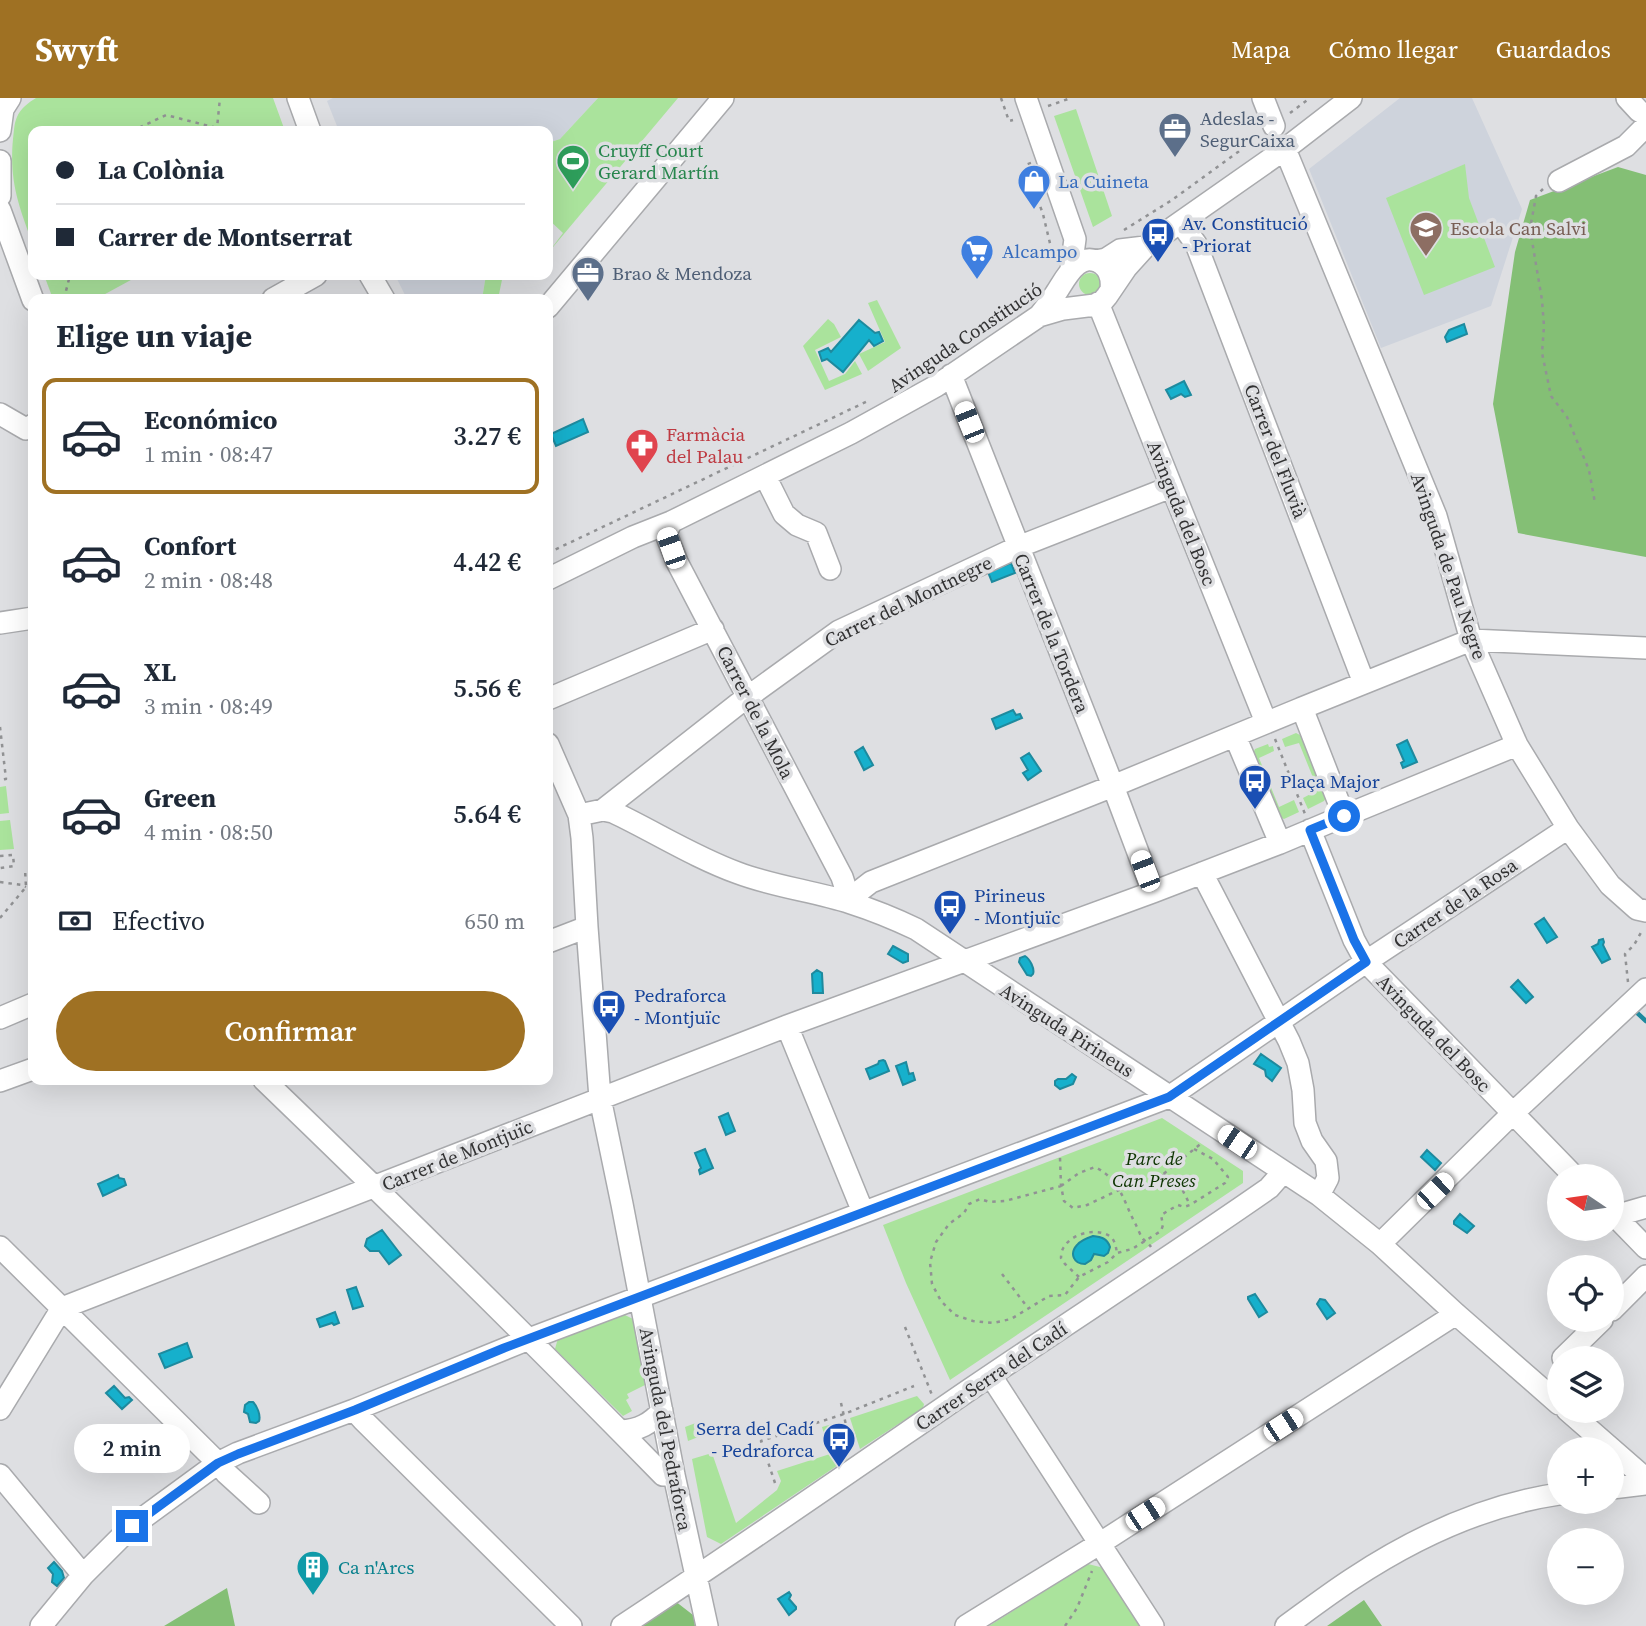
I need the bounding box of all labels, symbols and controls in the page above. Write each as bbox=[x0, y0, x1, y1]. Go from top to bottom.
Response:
text: Swyft bbox=[35, 27, 118, 72]
text: Mapa bbox=[1231, 33, 1290, 66]
text: Cómo llegar bbox=[1328, 33, 1458, 66]
text: Guardados bbox=[1496, 33, 1611, 66]
place label: Adeslas - SegurCaixa bbox=[1200, 105, 1295, 153]
office icon: Adeslas - SegurCaixa bbox=[1156, 110, 1194, 159]
place label: Cruyff Court Gerard Martín bbox=[598, 137, 719, 185]
sports icon: Cruyff Court Gerard Martín bbox=[554, 142, 592, 191]
text: La Colònia bbox=[98, 152, 224, 188]
shop icon: La Cuineta bbox=[1015, 162, 1053, 211]
place label: La Cuineta bbox=[1058, 168, 1149, 194]
school or university icon: Escola Can Salvi bbox=[1407, 209, 1445, 258]
place label: Av. Constitució - Priorat bbox=[1182, 210, 1308, 258]
bus stop icon: Av. Constitució - Priorat bbox=[1139, 215, 1177, 264]
place label: Escola Can Salvi bbox=[1450, 215, 1587, 241]
text: Carrer de Montserrat bbox=[98, 219, 352, 255]
supermarket icon: Alcampo bbox=[958, 232, 996, 281]
place label: Alcampo bbox=[1002, 238, 1077, 264]
office icon: Brao & Mendoza bbox=[569, 254, 607, 303]
place label: Brao & Mendoza bbox=[612, 260, 752, 286]
street label: Avinguda Constitució bbox=[883, 276, 1047, 398]
text: Elige un viaje bbox=[56, 314, 252, 358]
street label: Carrer del Fluvià bbox=[1238, 380, 1314, 522]
car bbox=[952, 399, 987, 445]
text: Económico bbox=[144, 402, 277, 438]
icon: car bbox=[60, 405, 123, 468]
text: 3.27 € bbox=[453, 418, 521, 454]
place label: Farmàcia del Palau bbox=[666, 421, 746, 469]
pharmacy icon: Farmàcia del Palau bbox=[623, 426, 661, 475]
street label: Avinguda del Bosc bbox=[1141, 437, 1223, 589]
text: 1 min · 08:47 bbox=[144, 438, 273, 470]
street label: Avinguda de Pau Negre bbox=[1405, 469, 1493, 663]
car bbox=[655, 525, 688, 571]
text: Confort bbox=[144, 528, 236, 564]
icon: car bbox=[60, 531, 123, 594]
text: 4.42 € bbox=[453, 544, 521, 580]
street label: Carrer del Montnegre bbox=[820, 549, 996, 653]
street label: Carrer de la Tordera bbox=[1008, 549, 1096, 717]
text: 2 min · 08:48 bbox=[144, 564, 273, 596]
street label: Carrer de la Mola bbox=[711, 641, 801, 783]
text: XL bbox=[144, 654, 176, 690]
icon: car bbox=[60, 657, 123, 720]
text: 5.56 € bbox=[453, 670, 521, 706]
text: 3 min · 08:49 bbox=[144, 690, 273, 722]
bus stop icon: Plaça Major bbox=[1236, 762, 1274, 811]
place label: Plaça Major bbox=[1280, 768, 1380, 794]
text: Green bbox=[144, 780, 216, 816]
icon: car bbox=[60, 783, 123, 846]
text: 5.64 € bbox=[453, 796, 521, 832]
route start bbox=[1328, 800, 1360, 832]
text: 4 min · 08:50 bbox=[144, 816, 273, 848]
car bbox=[1128, 848, 1163, 894]
street label: Carrer de la Rosa bbox=[1388, 852, 1522, 954]
place label: Pirineus - Montjuïc bbox=[974, 882, 1060, 930]
bus stop icon: Pirineus - Montjuïc bbox=[931, 887, 969, 936]
icon: cash bbox=[56, 902, 94, 940]
text: Efectivo bbox=[112, 903, 205, 939]
text: 650 m bbox=[464, 905, 525, 937]
street label: Avinguda del Bosc bbox=[1371, 969, 1497, 1097]
street label: Avinguda Pirineus bbox=[995, 977, 1139, 1083]
place label: Pedraforca - Montjuïc bbox=[634, 982, 727, 1030]
bus stop icon: Pedraforca - Montjuïc bbox=[590, 987, 628, 1036]
button: Confirmar bbox=[56, 991, 525, 1071]
street label: Carrer de Montjuïc bbox=[378, 1113, 536, 1197]
car bbox=[1214, 1122, 1261, 1162]
park label: Parc de Can Preses bbox=[1112, 1145, 1196, 1193]
north arrow bbox=[1547, 1164, 1624, 1241]
map controls bbox=[1547, 1164, 1624, 1605]
car bbox=[1413, 1169, 1458, 1213]
button: locate bbox=[1547, 1255, 1624, 1332]
street label: Carrer Serra del Cadí bbox=[910, 1315, 1072, 1436]
street label: Avinguda del Pedraforca bbox=[634, 1325, 699, 1533]
button: layers bbox=[1547, 1346, 1624, 1423]
car bbox=[1260, 1405, 1307, 1445]
place label: Serra del Cadí - Pedraforca bbox=[696, 1415, 814, 1463]
bus stop icon: Serra del Cadí - Pedraforca bbox=[820, 1420, 858, 1469]
callout: 2 min bbox=[74, 1424, 190, 1474]
text: 2 min bbox=[102, 1432, 162, 1464]
button: + bbox=[1547, 1437, 1624, 1514]
car bbox=[1122, 1494, 1169, 1534]
route end bbox=[116, 1510, 148, 1542]
button: − bbox=[1547, 1528, 1624, 1605]
building icon: Ca n'Arcs bbox=[294, 1548, 332, 1597]
place label: Ca n'Arcs bbox=[338, 1554, 415, 1580]

